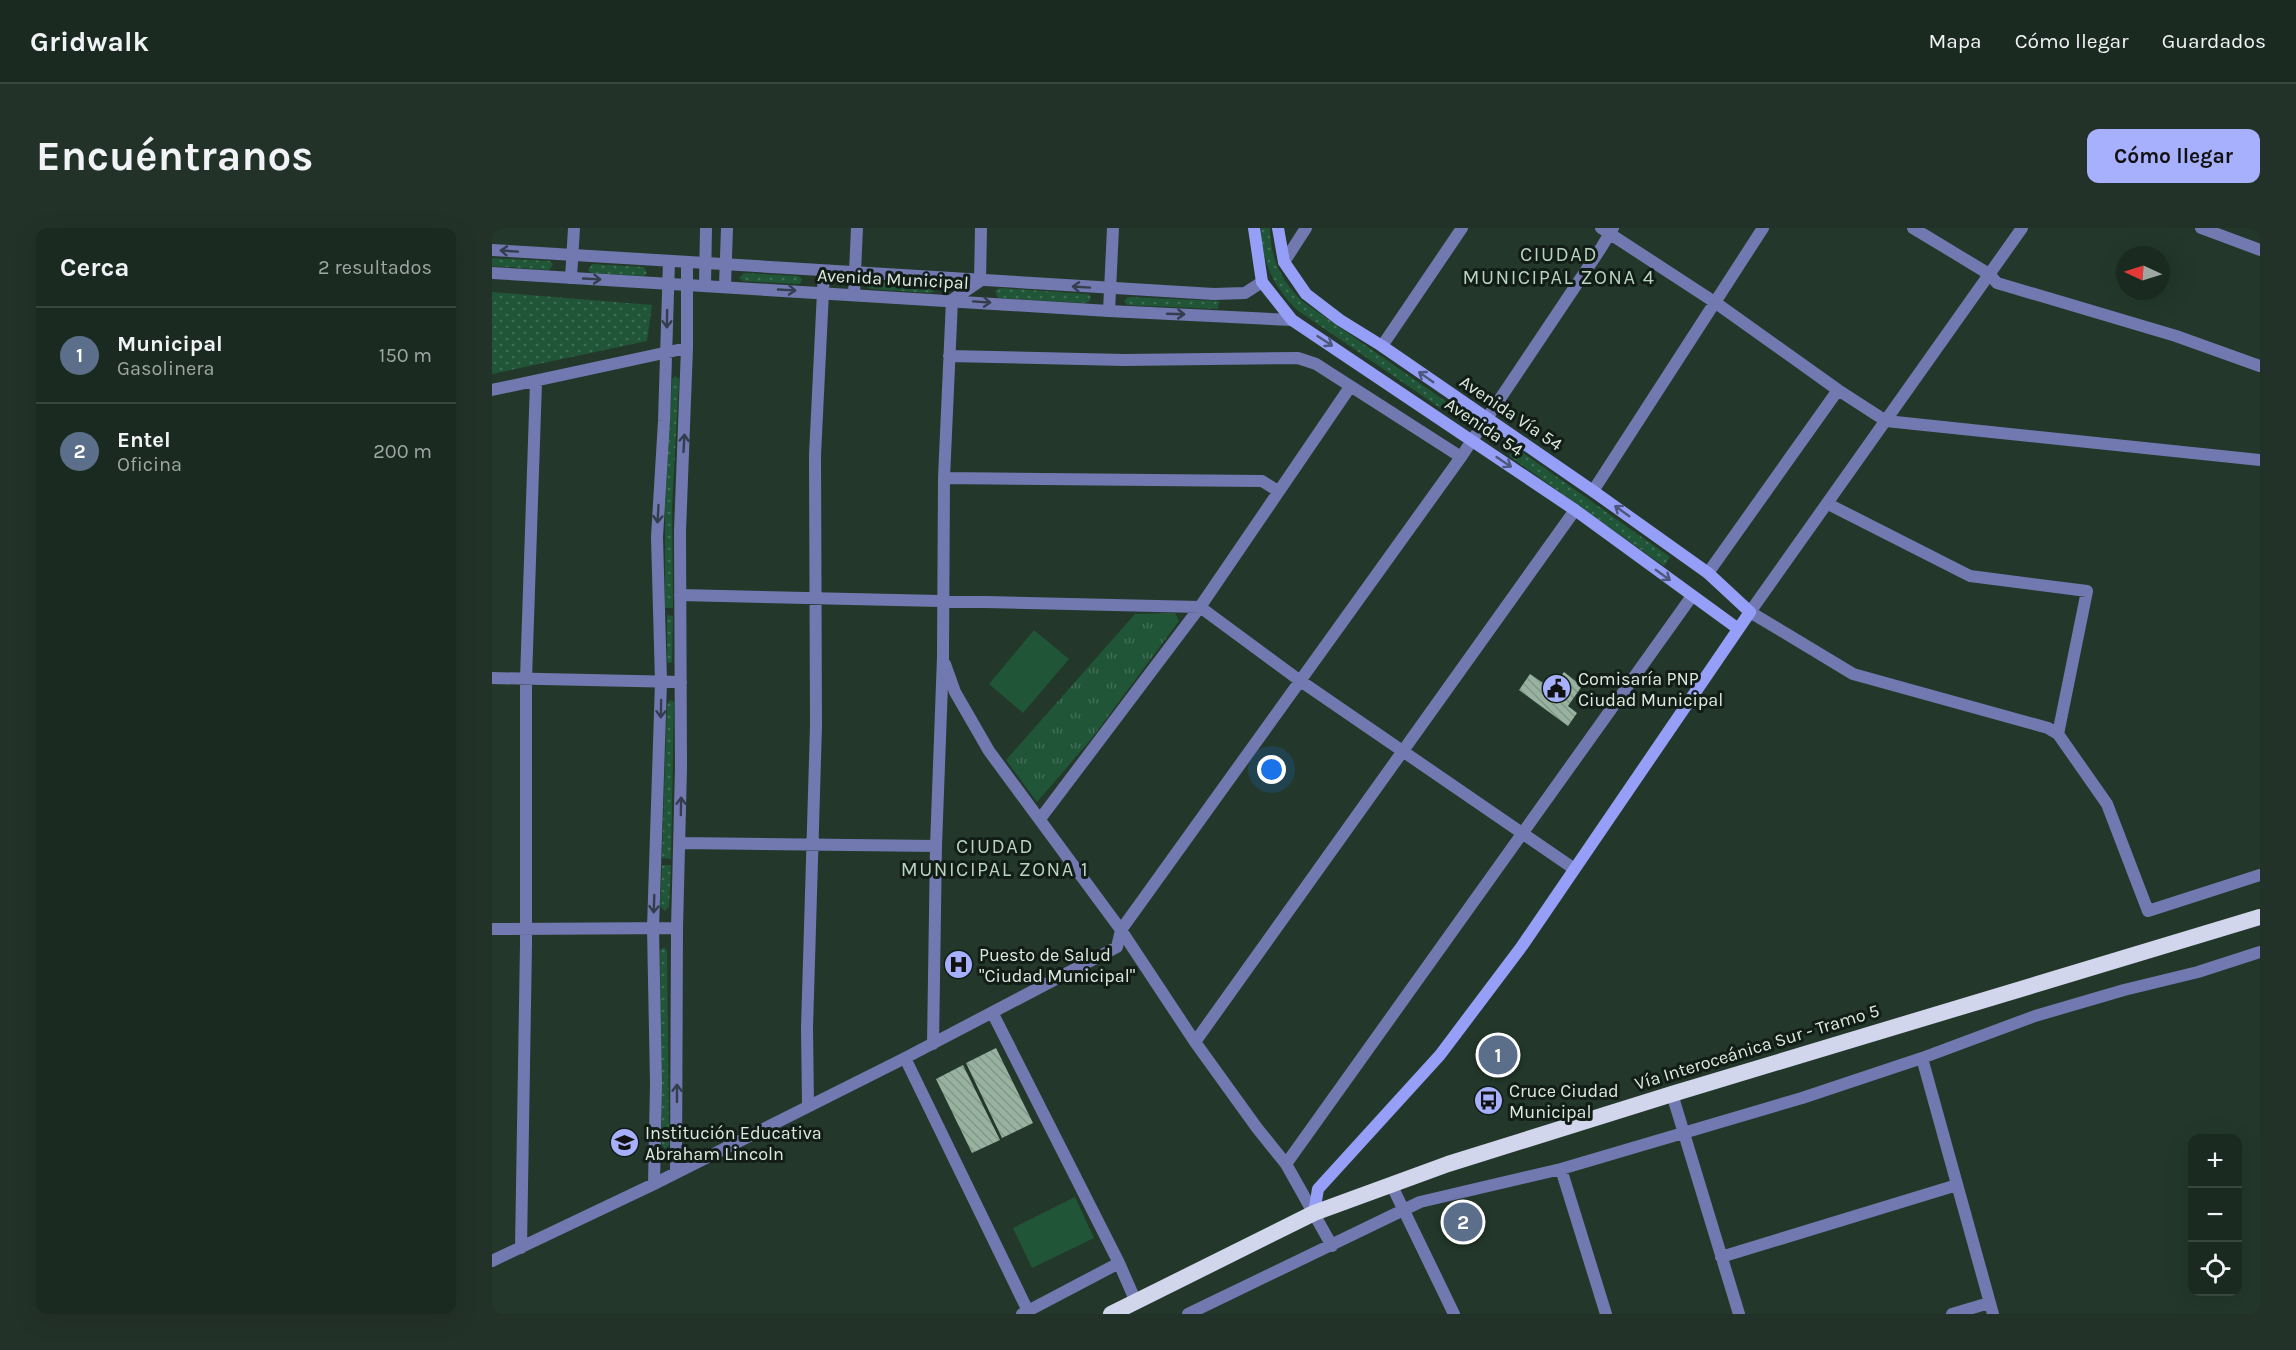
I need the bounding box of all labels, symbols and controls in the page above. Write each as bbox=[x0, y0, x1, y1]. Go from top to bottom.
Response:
text: Gridwalk bbox=[30, 25, 149, 58]
text: Mapa bbox=[1928, 29, 1982, 53]
text: Cómo llegar bbox=[2015, 29, 2129, 53]
text: Guardados bbox=[2162, 29, 2266, 53]
button: Cómo llegar bbox=[2087, 129, 2260, 183]
text: Encuéntranos bbox=[36, 131, 314, 181]
district label: CIUDAD MUNICIPAL ZONA 4 bbox=[1463, 243, 1655, 289]
one-way arrow bbox=[499, 246, 519, 257]
north arrow bbox=[2116, 246, 2170, 300]
text: Cerca bbox=[60, 252, 129, 283]
text: 2 resultados bbox=[318, 256, 432, 279]
street label: Avenida Municipal bbox=[817, 264, 969, 294]
one-way arrow bbox=[582, 274, 602, 285]
one-way arrow bbox=[1071, 282, 1091, 293]
one-way arrow bbox=[776, 285, 796, 296]
one-way arrow bbox=[971, 297, 991, 308]
one-way arrow bbox=[1166, 308, 1186, 319]
one-way arrow bbox=[661, 309, 672, 329]
text: Municipal bbox=[117, 331, 223, 357]
one-way arrow bbox=[1316, 335, 1333, 347]
text: 1 bbox=[76, 344, 83, 367]
text: 150 m bbox=[379, 344, 432, 367]
text: Gasolinera bbox=[117, 357, 214, 380]
one-way arrow bbox=[1419, 371, 1435, 383]
street label: Avenida Vía 54 bbox=[1455, 371, 1567, 455]
street label: Avenida 54 bbox=[1441, 393, 1527, 461]
text: Entel bbox=[117, 427, 171, 453]
one-way arrow bbox=[678, 434, 689, 454]
text: 2 bbox=[73, 440, 86, 463]
text: 200 m bbox=[373, 440, 432, 463]
text: Oficina bbox=[117, 453, 182, 476]
one-way arrow bbox=[1495, 456, 1512, 469]
one-way arrow bbox=[653, 504, 664, 524]
one-way arrow bbox=[1614, 505, 1630, 517]
one-way arrow bbox=[1654, 569, 1670, 581]
place label: Comisaría PNP Ciudad Municipal bbox=[1578, 668, 1723, 711]
public building icon: Comisaría PNP Ciudad Municipal bbox=[1541, 673, 1573, 705]
one-way arrow bbox=[655, 698, 667, 718]
your location bbox=[1257, 755, 1286, 784]
one-way arrow bbox=[675, 797, 686, 817]
district label: CIUDAD MUNICIPAL ZONA 1 bbox=[901, 835, 1089, 881]
one-way arrow bbox=[648, 893, 660, 913]
place label: Puesto de Salud "Ciudad Municipal" bbox=[979, 944, 1135, 987]
hospital icon: Puesto de Salud "Ciudad Municipal" bbox=[942, 949, 974, 981]
street label: Vía Interoceánica Sur - Tramo 5 bbox=[1632, 999, 1882, 1095]
pin: 1 bbox=[1478, 1032, 1518, 1078]
place label: Cruce Ciudad Municipal bbox=[1509, 1080, 1619, 1123]
one-way arrow bbox=[671, 1084, 682, 1104]
bus stop icon: Cruce Ciudad Municipal bbox=[1472, 1085, 1504, 1117]
place label: Institución Educativa Abraham Lincoln bbox=[645, 1122, 822, 1165]
school or university icon: Institución Educativa Abraham Lincoln bbox=[608, 1127, 640, 1159]
map controls bbox=[2188, 1134, 2242, 1296]
button: + bbox=[2188, 1134, 2242, 1188]
button: − bbox=[2188, 1188, 2242, 1242]
pin: 2 bbox=[1444, 1200, 1482, 1244]
button: locate bbox=[2188, 1242, 2242, 1296]

